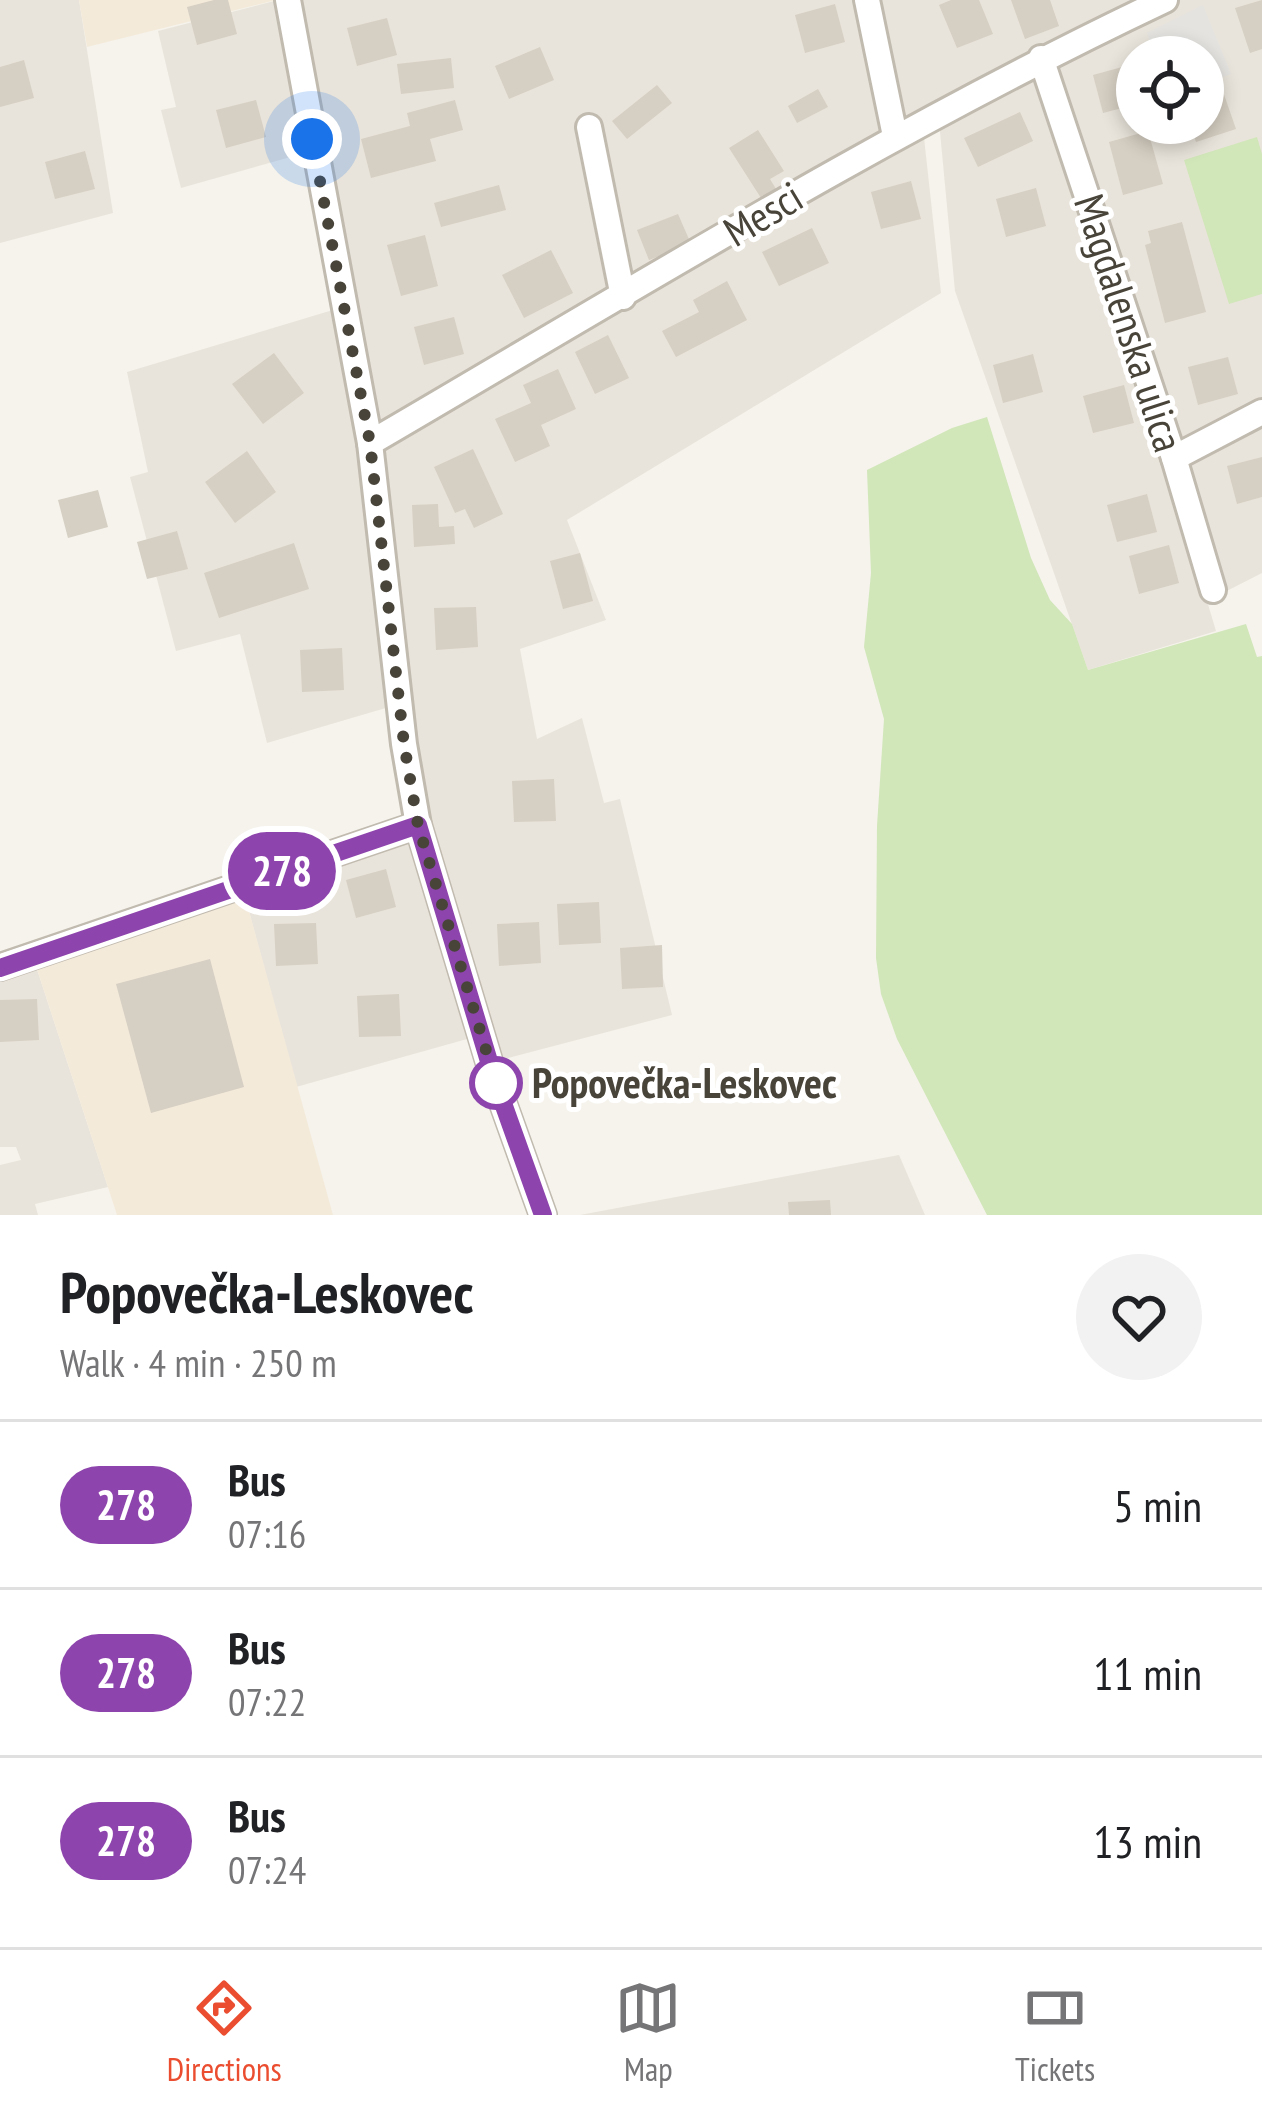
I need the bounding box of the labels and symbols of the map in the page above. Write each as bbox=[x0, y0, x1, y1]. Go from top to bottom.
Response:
your location bbox=[282, 109, 342, 169]
street label: Mesci bbox=[713, 169, 812, 258]
street label: Magdalenska ulica bbox=[1062, 187, 1197, 458]
line badge: 278 bbox=[213, 832, 351, 910]
place label: Popovečka-Leskovec bbox=[532, 1055, 837, 1110]
marker: Popovečka-Leskovec bbox=[471, 1058, 521, 1108]

